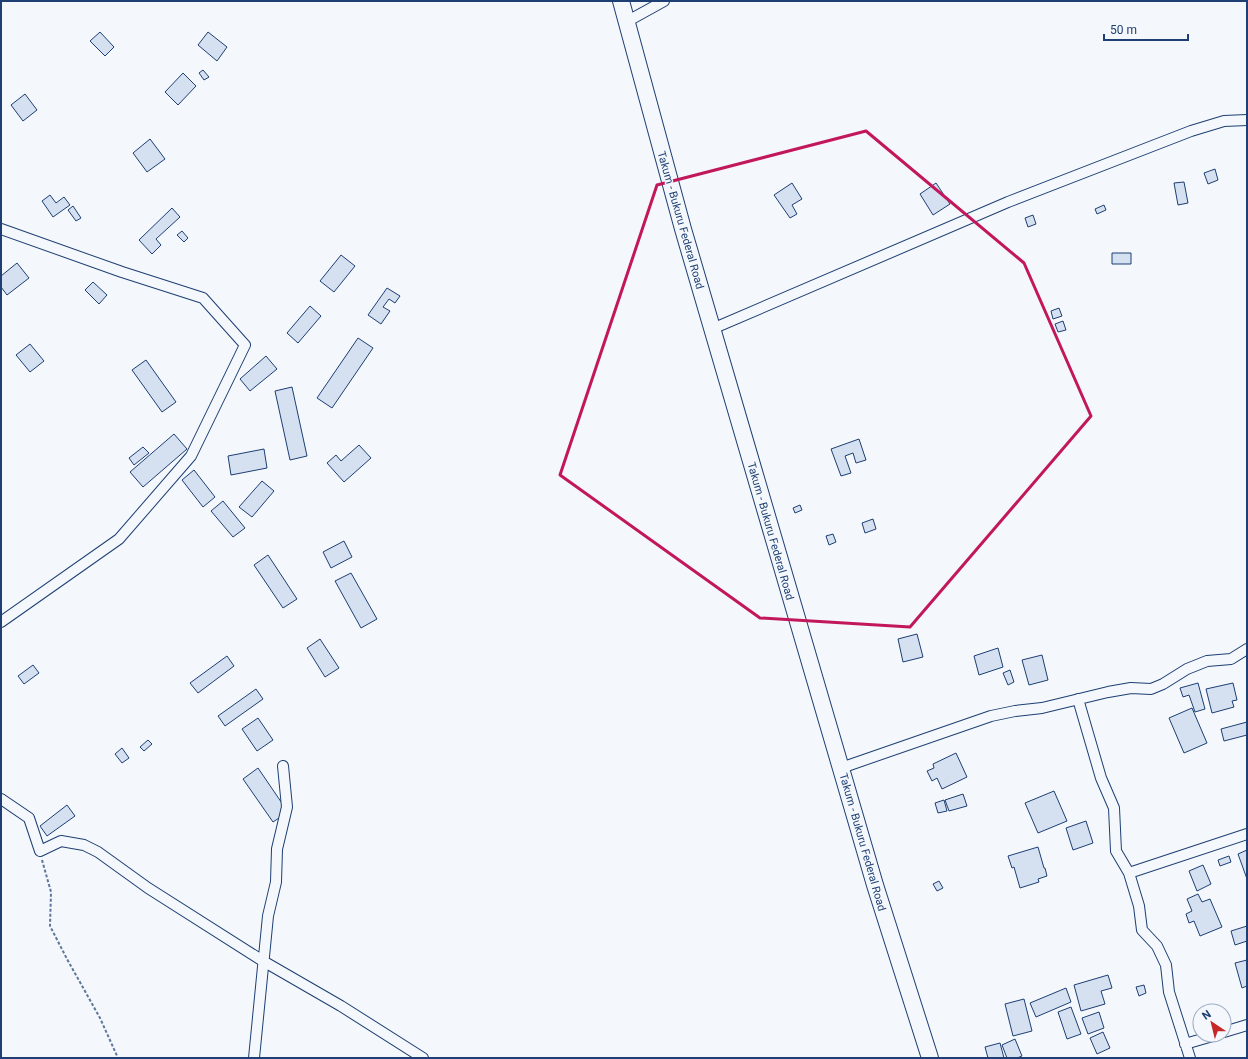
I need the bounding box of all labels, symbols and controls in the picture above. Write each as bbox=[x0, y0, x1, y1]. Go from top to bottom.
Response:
scale bar bbox=[1104, 16, 1188, 42]
text: 50 m bbox=[1110, 23, 1137, 37]
street label: Takum - Bukuru Federal Road bbox=[655, 150, 706, 291]
street label: Takum - Bukuru Federal Road bbox=[745, 461, 796, 602]
street label: Takum - Bukuru Federal Road bbox=[837, 772, 888, 913]
north arrow bbox=[1192, 1003, 1232, 1043]
text: N bbox=[1200, 1008, 1214, 1023]

